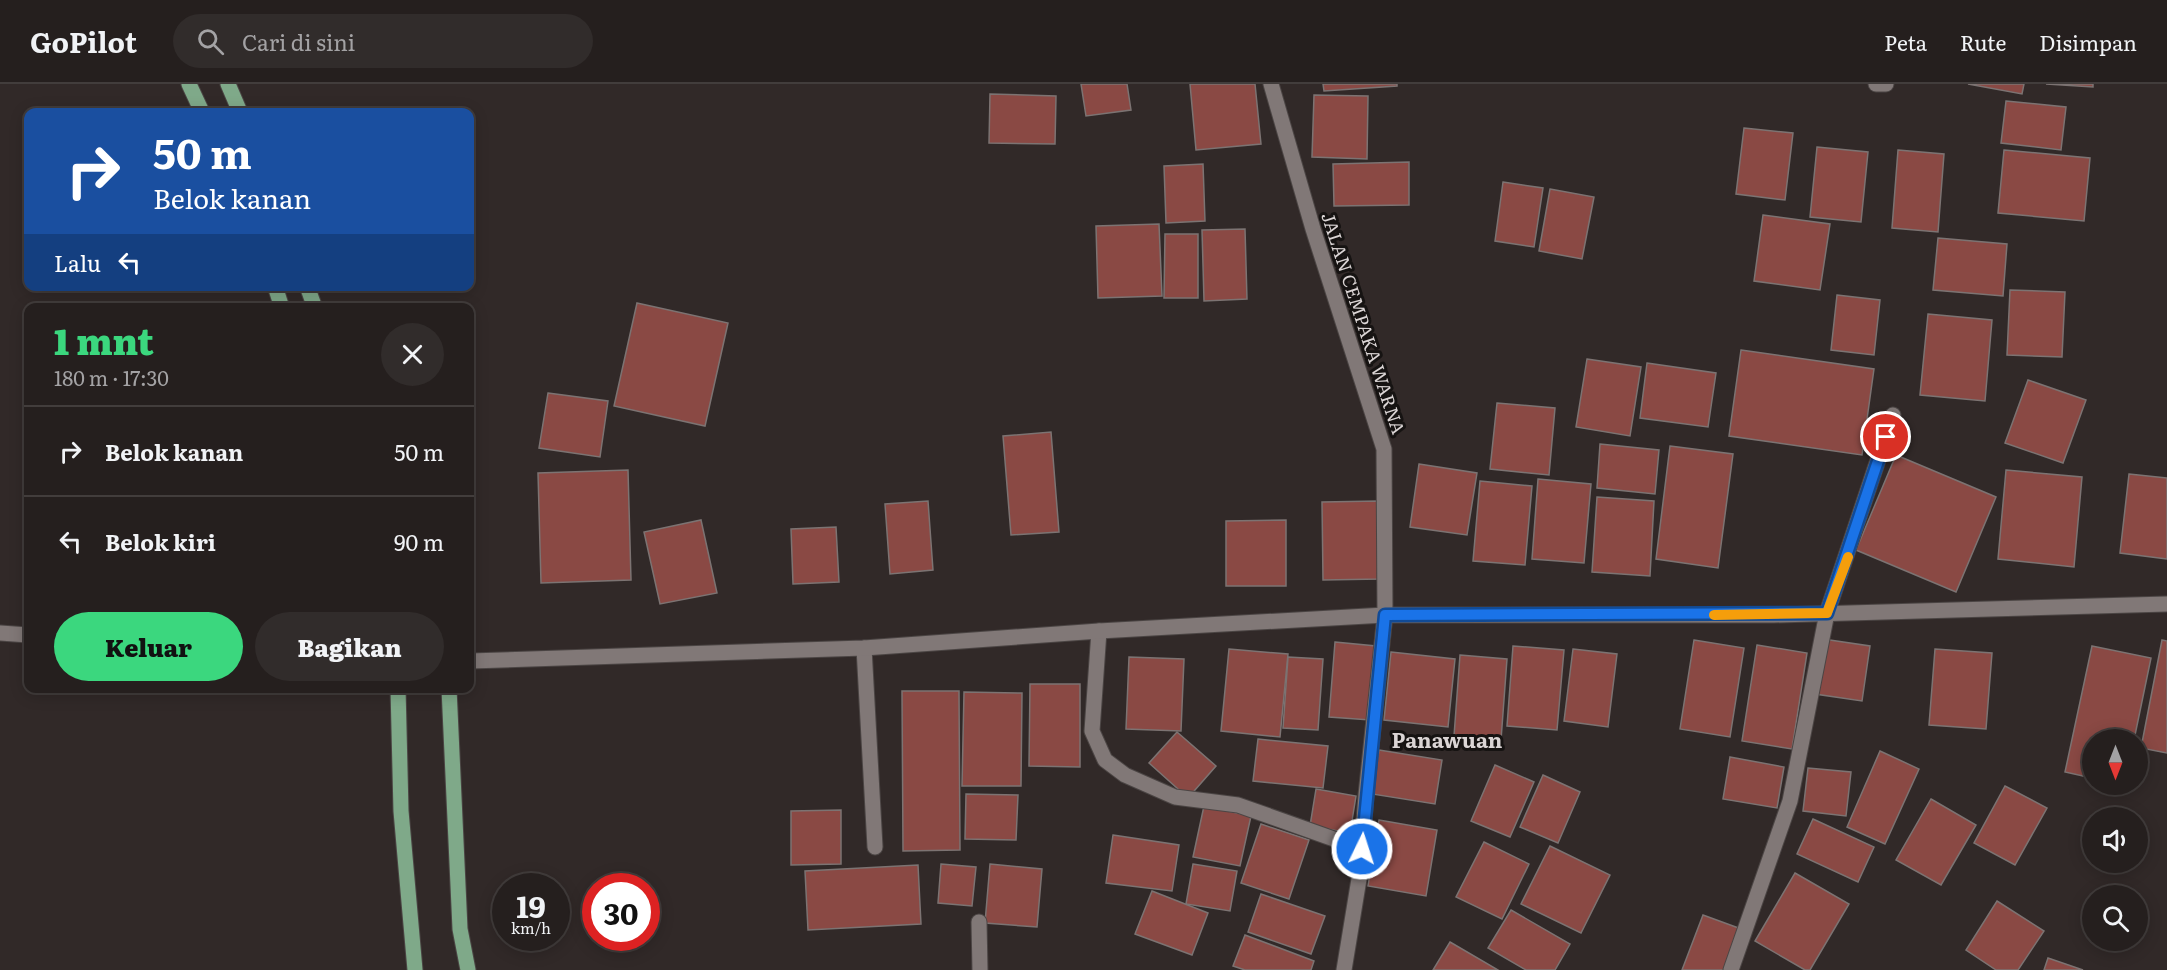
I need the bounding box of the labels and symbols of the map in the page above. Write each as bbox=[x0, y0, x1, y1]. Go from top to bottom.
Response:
street label: JALAN CEMPAKA WARNA bbox=[1315, 208, 1413, 438]
pin bbox=[1860, 411, 1911, 462]
district label: Panawuan bbox=[1392, 723, 1503, 754]
north arrow bbox=[2082, 729, 2148, 795]
position arrow bbox=[1330, 817, 1394, 881]
speed limit sign: 30 bbox=[582, 873, 660, 951]

